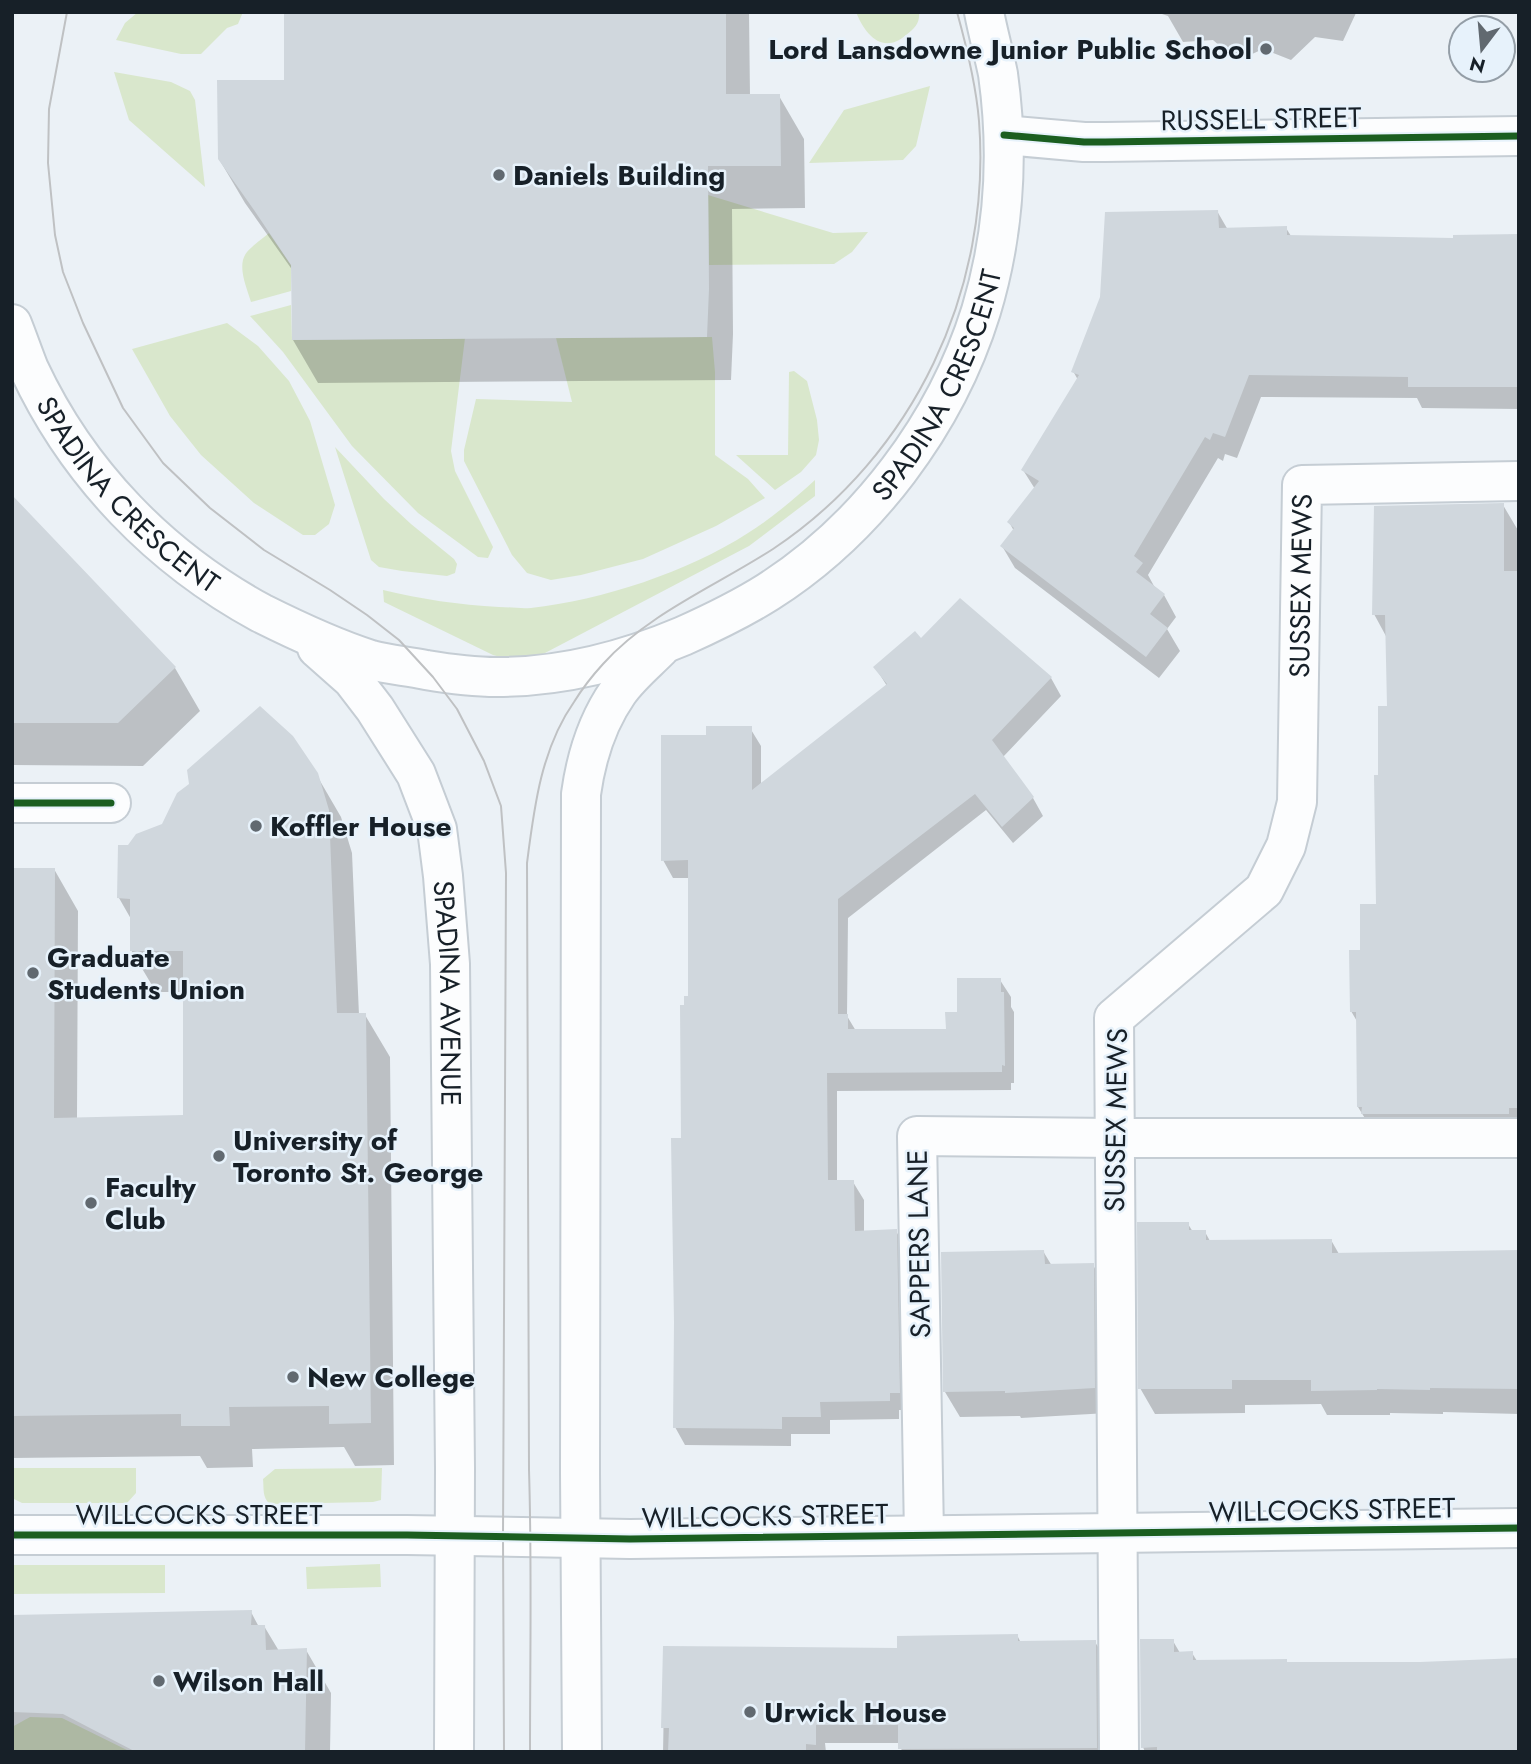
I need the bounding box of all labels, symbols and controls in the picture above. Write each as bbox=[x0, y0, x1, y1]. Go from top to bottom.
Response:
north arrow bbox=[1447, 14, 1517, 84]
place label: Lord Lansdowne Junior Public School bbox=[768, 29, 1252, 70]
marker: Lord Lansdowne Junior Public School bbox=[1258, 41, 1274, 57]
text: N bbox=[1466, 50, 1488, 80]
street label: RUSSELL STREET bbox=[1160, 97, 1362, 141]
place label: Daniels Building bbox=[513, 155, 725, 196]
marker: Daniels Building bbox=[491, 167, 507, 183]
street label: SPADINA CRESCENT bbox=[862, 265, 1012, 510]
street label: SPADINA CRESCENT bbox=[26, 389, 228, 603]
street label: SUSSEX MEWS bbox=[1278, 493, 1322, 678]
place label: Koffler House bbox=[270, 806, 451, 847]
marker: Koffler House bbox=[248, 818, 264, 834]
street label: SPADINA AVENUE bbox=[423, 879, 472, 1106]
place label: Graduate Students Union bbox=[47, 937, 245, 1010]
marker: Graduate Students Union bbox=[25, 965, 41, 981]
street label: SUSSEX MEWS bbox=[1094, 1028, 1138, 1212]
place label: University of Toronto St. George bbox=[233, 1120, 483, 1193]
marker: University of Toronto St. George bbox=[211, 1148, 227, 1164]
street label: SAPPERS LANE bbox=[897, 1149, 941, 1339]
place label: Faculty Club bbox=[105, 1167, 196, 1240]
marker: Faculty Club bbox=[83, 1195, 99, 1211]
place label: New College bbox=[307, 1357, 475, 1398]
marker: New College bbox=[285, 1369, 301, 1385]
street label: WILLCOCKS STREET bbox=[1208, 1487, 1456, 1533]
street label: WILLCOCKS STREET bbox=[641, 1493, 889, 1539]
street label: WILLCOCKS STREET bbox=[76, 1494, 322, 1535]
place label: Wilson Hall bbox=[173, 1661, 324, 1702]
marker: Wilson Hall bbox=[151, 1673, 167, 1689]
place label: Urwick House bbox=[764, 1692, 947, 1733]
marker: Urwick House bbox=[742, 1704, 758, 1720]

